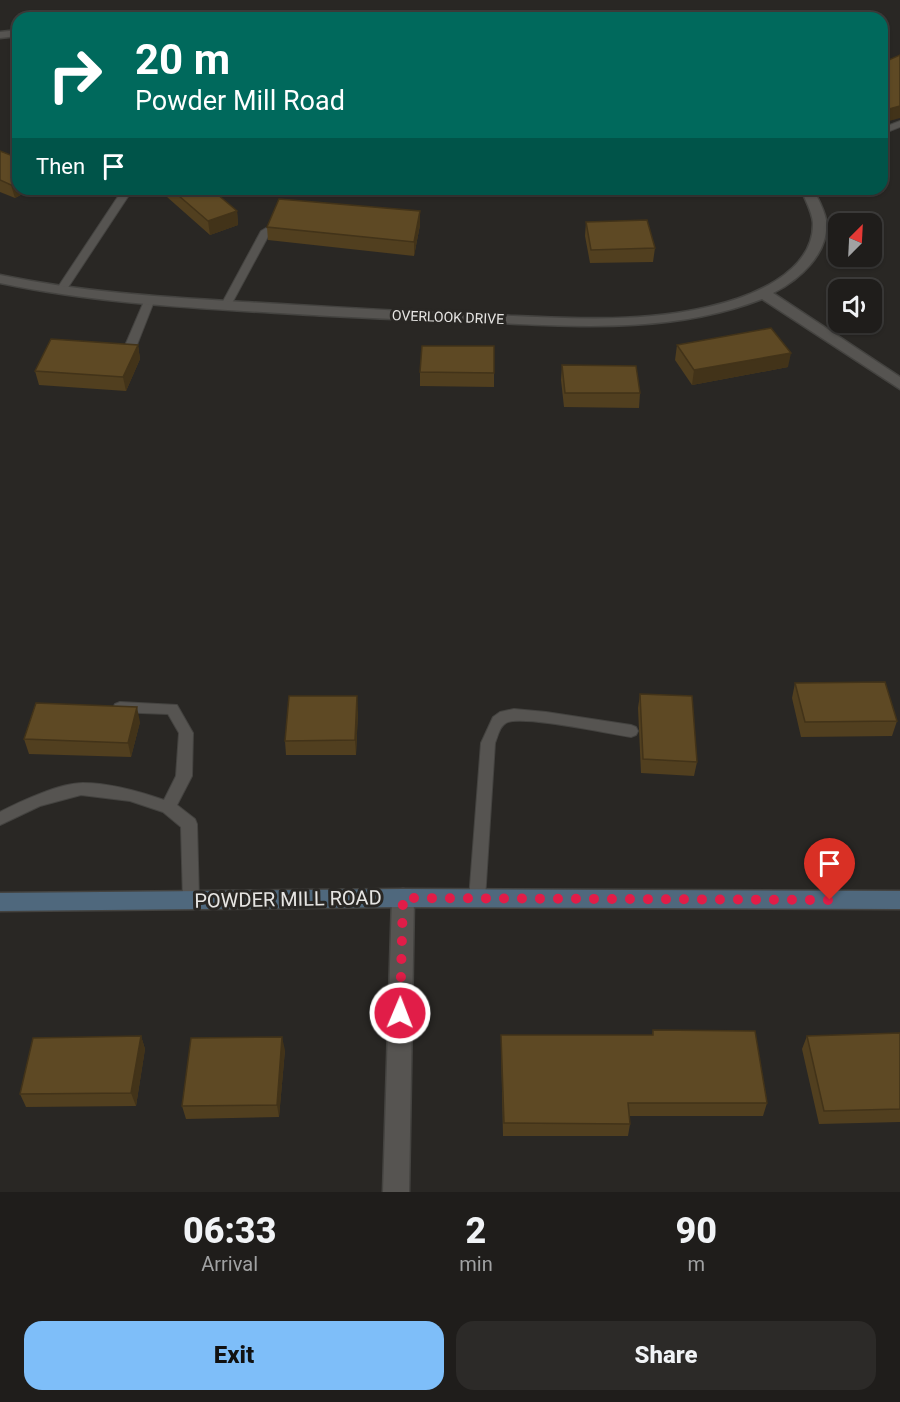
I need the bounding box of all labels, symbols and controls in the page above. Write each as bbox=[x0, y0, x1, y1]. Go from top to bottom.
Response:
text: 20 m bbox=[135, 35, 230, 84]
icon: right bbox=[36, 36, 114, 114]
text: Powder Mill Road bbox=[135, 85, 345, 117]
icon: arrive bbox=[97, 150, 130, 183]
text: Then bbox=[36, 154, 85, 179]
north arrow bbox=[828, 213, 882, 267]
map controls bbox=[828, 213, 882, 333]
button: sound bbox=[828, 279, 882, 333]
street label: OVERLOOK DRIVE bbox=[392, 307, 504, 327]
pin bbox=[804, 838, 855, 900]
icon: arrive bbox=[813, 847, 846, 880]
street label: POWDER MILL ROAD bbox=[194, 885, 382, 913]
position arrow bbox=[368, 981, 432, 1045]
text: 06:33 bbox=[183, 1210, 276, 1252]
text: 2 bbox=[466, 1210, 486, 1252]
text: 90 bbox=[676, 1210, 717, 1252]
text: Arrival bbox=[201, 1252, 258, 1276]
text: min bbox=[459, 1252, 493, 1276]
text: m bbox=[688, 1252, 705, 1276]
button: Exit bbox=[24, 1321, 444, 1390]
button: Share bbox=[456, 1321, 876, 1390]

